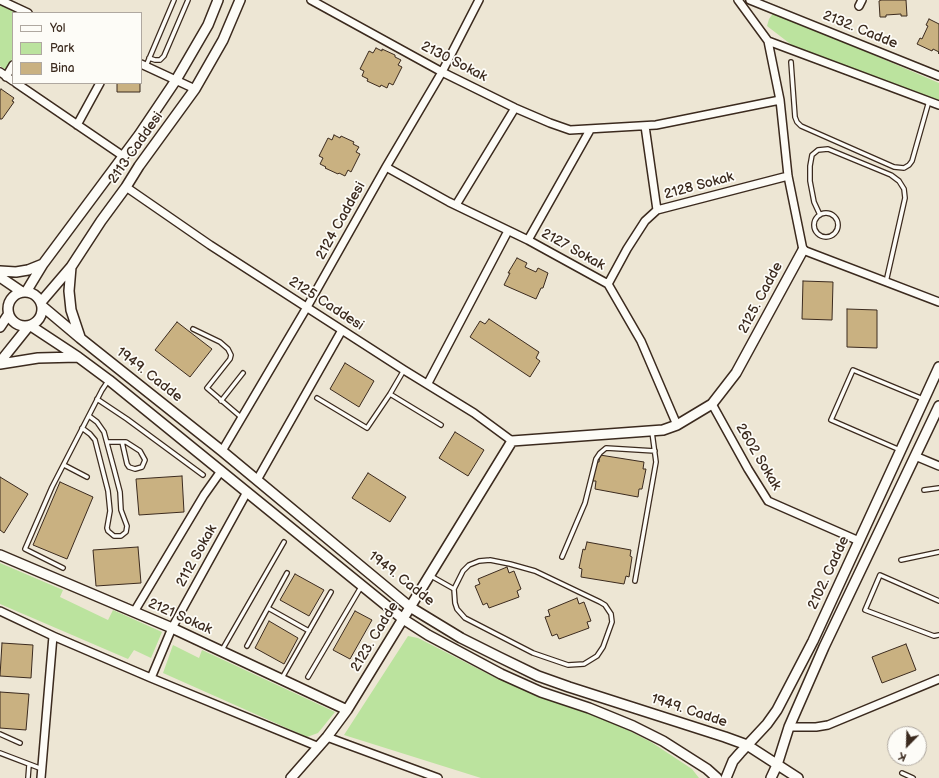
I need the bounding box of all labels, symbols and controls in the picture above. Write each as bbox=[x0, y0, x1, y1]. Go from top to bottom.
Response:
street label: 2132. Cadde bbox=[820, 7, 900, 53]
legend bbox=[12, 12, 142, 84]
text: Yol bbox=[50, 21, 65, 36]
street label: 2130 Sokak bbox=[418, 38, 490, 86]
text: Park bbox=[50, 41, 74, 56]
text: Bina bbox=[50, 61, 75, 76]
street label: 2113 Caddesi bbox=[105, 109, 167, 187]
street label: 2128 Sokak bbox=[662, 169, 736, 203]
street label: 2124 Caddesi bbox=[313, 179, 369, 263]
street label: 2127 Sokak bbox=[538, 226, 608, 274]
street label: 2125. Cadde bbox=[735, 259, 787, 337]
street label: 2125 Caddesi bbox=[285, 274, 367, 334]
street label: 1949. Cadde bbox=[113, 344, 185, 406]
street label: 2602 Sokak bbox=[732, 421, 784, 493]
street label: 2112 Sokak bbox=[173, 522, 221, 590]
street label: 2102. Cadde bbox=[805, 534, 853, 612]
street label: 1949. Cadde bbox=[365, 548, 437, 610]
street label: 2121 Sokak bbox=[145, 595, 215, 639]
street label: 2123. Cadde bbox=[348, 599, 402, 675]
street label: 1949. Cadde bbox=[649, 691, 729, 731]
north arrow bbox=[887, 726, 927, 766]
text: K bbox=[897, 749, 908, 764]

